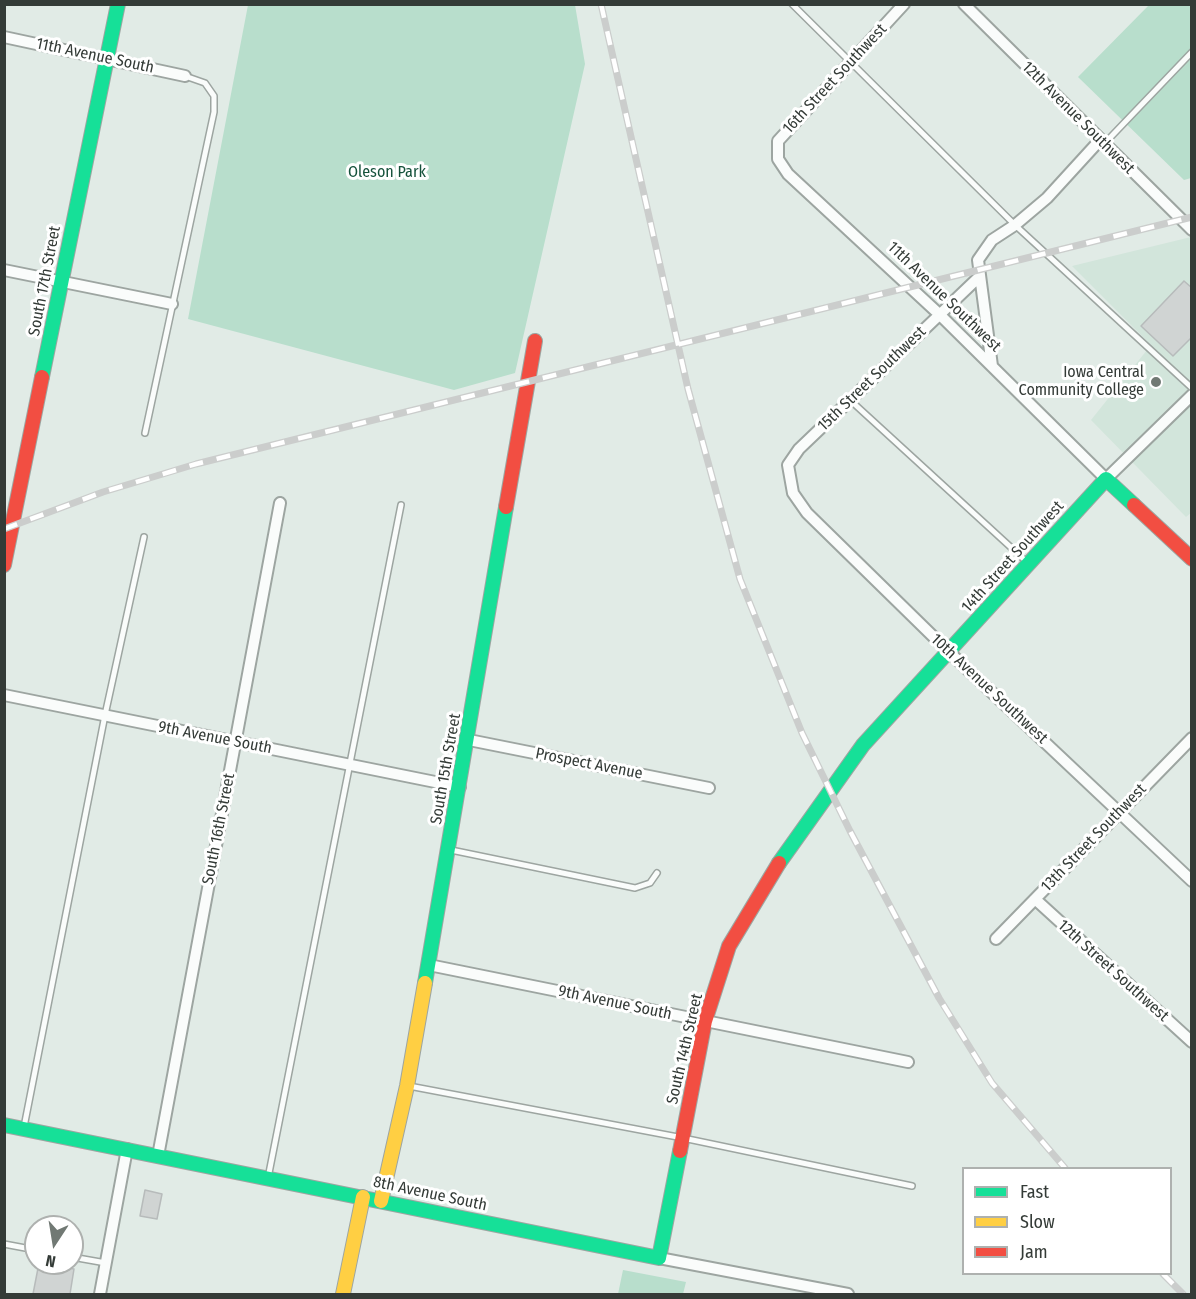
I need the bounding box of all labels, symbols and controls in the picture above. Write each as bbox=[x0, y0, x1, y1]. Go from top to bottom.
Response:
street label: 16th Street Southwest bbox=[779, 20, 891, 138]
street label: 11th Avenue South bbox=[34, 34, 156, 78]
street label: 12th Avenue Southwest bbox=[1018, 58, 1138, 178]
park label: Oleson Park bbox=[348, 163, 426, 183]
street label: South 17th Street bbox=[25, 224, 65, 338]
street label: 11th Avenue Southwest bbox=[883, 238, 1005, 356]
street label: 15th Street Southwest bbox=[814, 322, 930, 436]
place label: Iowa Central Community College bbox=[1019, 363, 1144, 401]
marker: Iowa Central Community College bbox=[1149, 375, 1163, 389]
street label: 14th Street Southwest bbox=[958, 497, 1068, 617]
street label: 10th Avenue Southwest bbox=[927, 630, 1051, 748]
street label: South 15th Street bbox=[427, 712, 465, 826]
street label: 9th Avenue South bbox=[157, 718, 273, 758]
street label: Prospect Avenue bbox=[534, 744, 644, 784]
street label: South 16th Street bbox=[199, 772, 239, 886]
street label: 13th Street Southwest bbox=[1037, 780, 1151, 896]
street label: 12th Street Southwest bbox=[1054, 916, 1172, 1026]
street label: 9th Avenue South bbox=[557, 982, 673, 1024]
street label: South 14th Street bbox=[663, 992, 707, 1106]
legend bbox=[962, 1167, 1172, 1275]
street label: 8th Avenue South bbox=[371, 1173, 489, 1215]
text: Fast bbox=[1020, 1181, 1049, 1203]
text: Slow bbox=[1020, 1211, 1055, 1233]
north arrow bbox=[24, 1215, 84, 1275]
text: Jam bbox=[1020, 1241, 1048, 1263]
text: N bbox=[44, 1251, 57, 1271]

